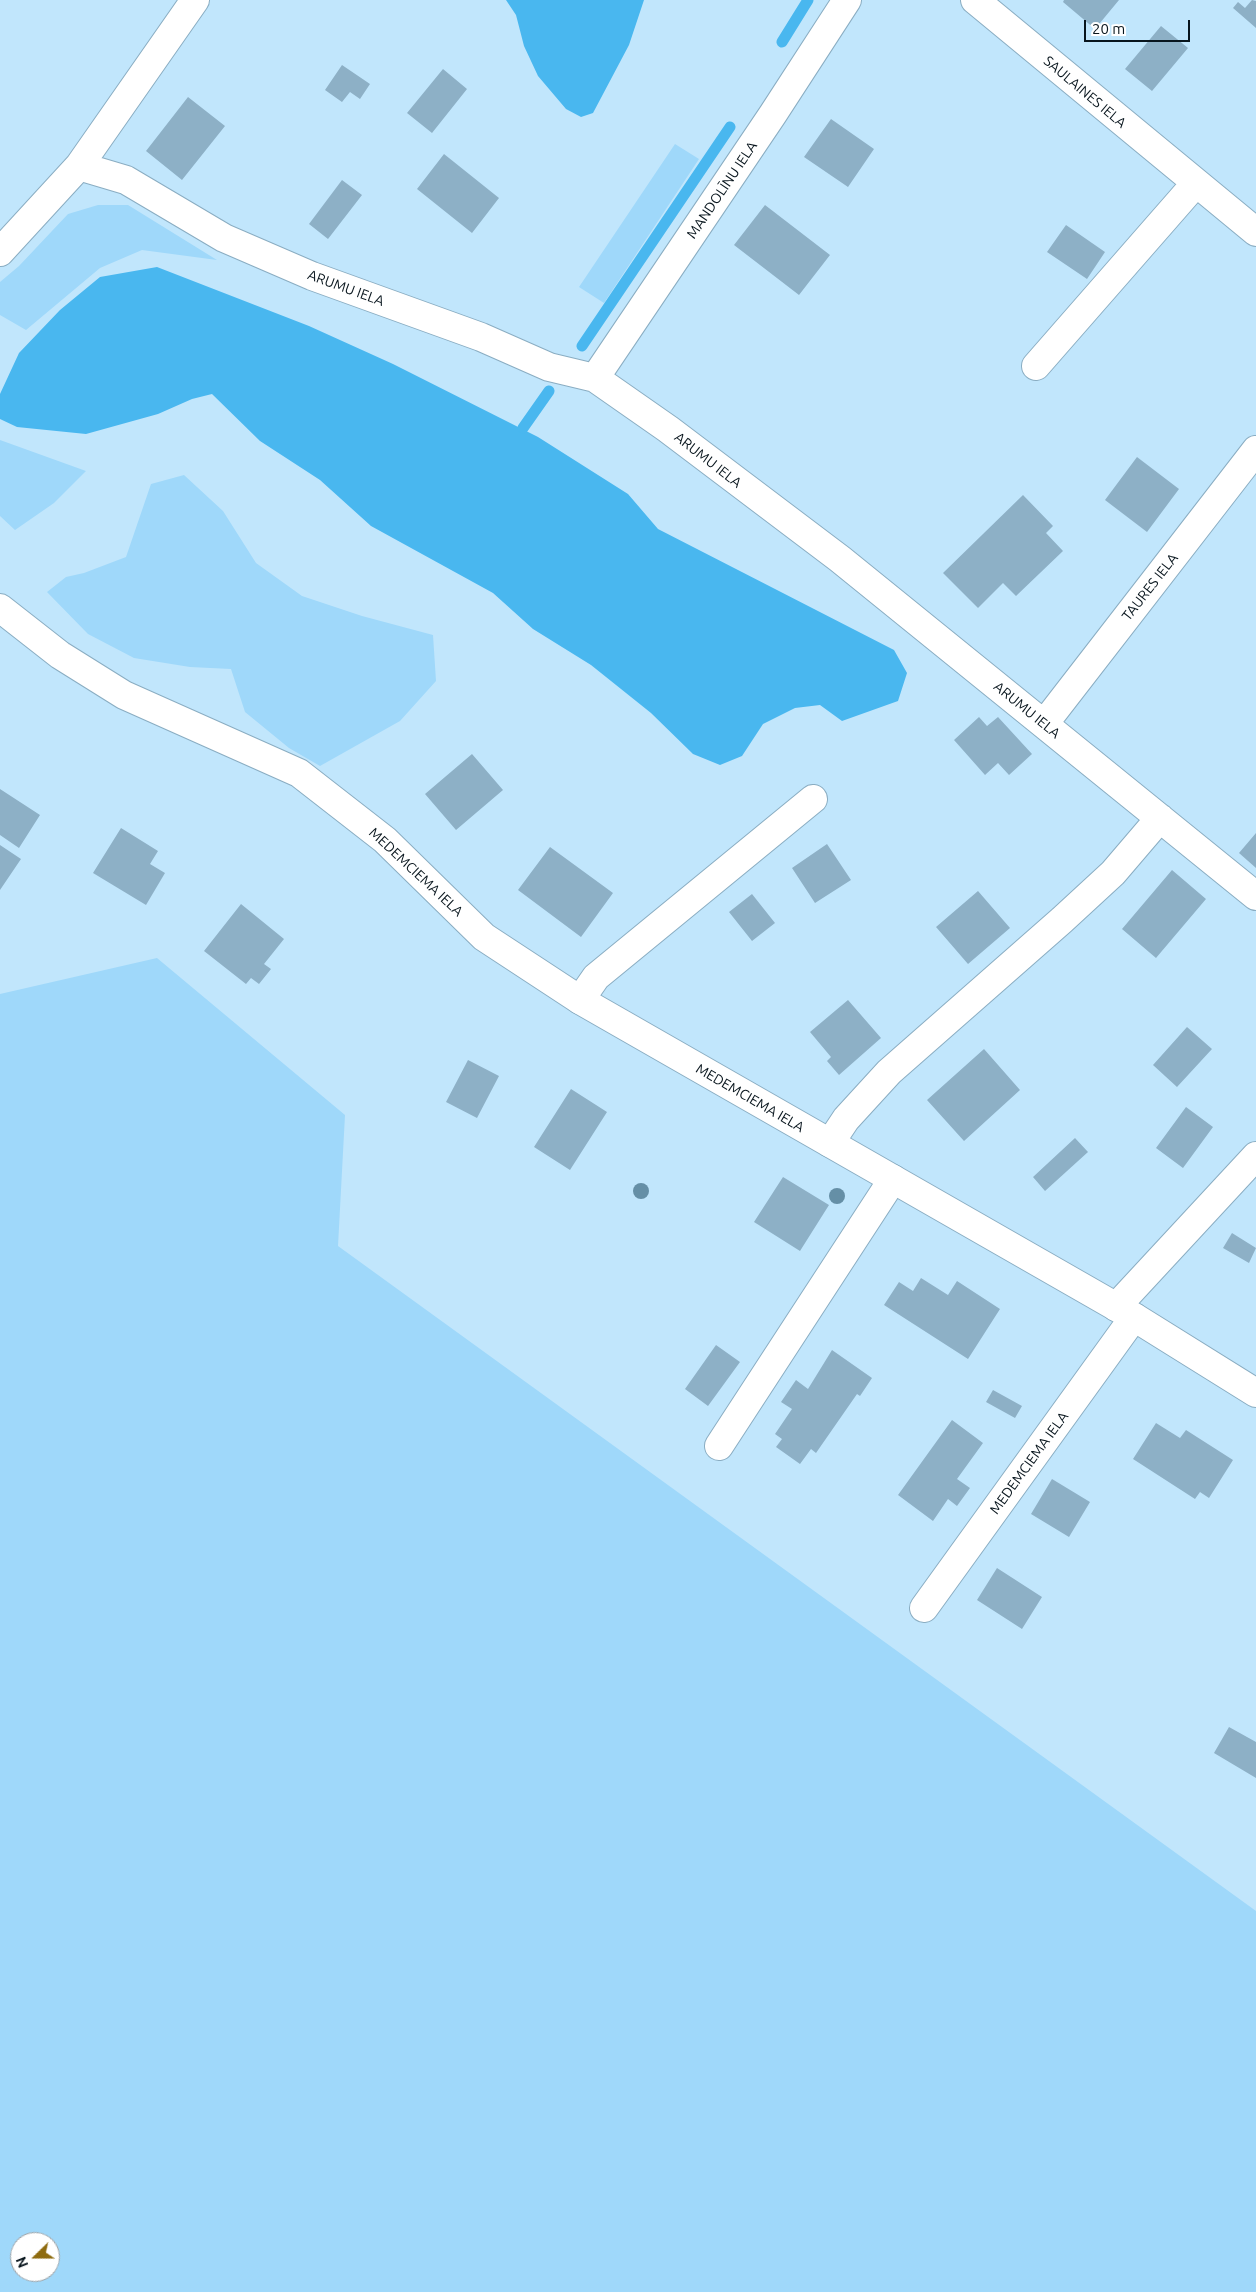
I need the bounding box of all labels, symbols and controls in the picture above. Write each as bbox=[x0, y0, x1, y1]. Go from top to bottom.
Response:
scale bar bbox=[1086, 10, 1192, 42]
text: 20 m bbox=[1092, 20, 1125, 37]
street label: SAULAINES IELA bbox=[1040, 53, 1130, 131]
street label: MANDOLĪNU IELA bbox=[683, 138, 761, 242]
street label: ARUMU IELA bbox=[305, 266, 387, 310]
street label: ARUMU IELA bbox=[671, 429, 745, 491]
street label: TAURES IELA bbox=[1118, 550, 1182, 624]
street label: ARUMU IELA bbox=[990, 678, 1064, 742]
street label: MEDEMCIEMA IELA bbox=[365, 824, 467, 920]
street label: MEDEMCIEMA IELA bbox=[693, 1060, 807, 1136]
street label: MEDEMCIEMA IELA bbox=[986, 1409, 1072, 1517]
north arrow bbox=[10, 2232, 60, 2282]
text: N bbox=[13, 2254, 31, 2270]

